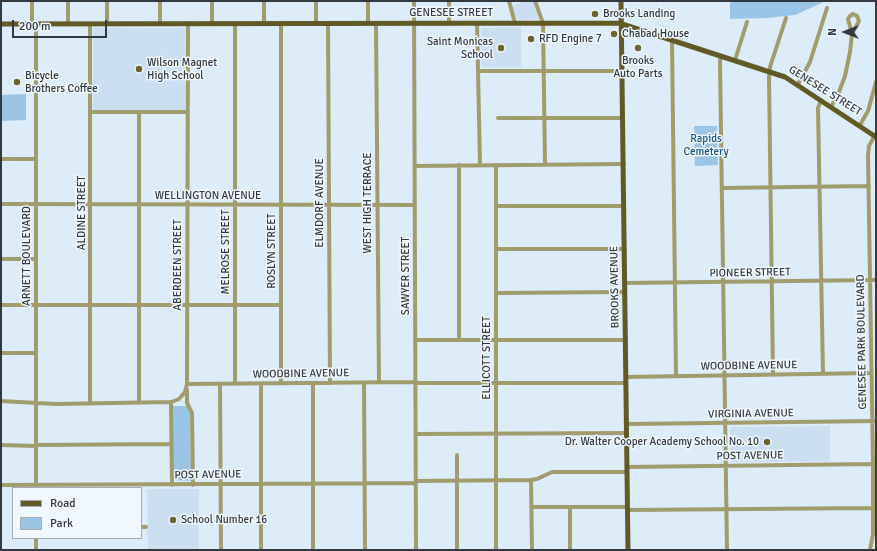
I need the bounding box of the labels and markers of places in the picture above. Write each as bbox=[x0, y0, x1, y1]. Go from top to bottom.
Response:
place label: Brooks Landing bbox=[603, 7, 675, 21]
marker: Brooks Landing bbox=[590, 9, 600, 19]
place label: Chabad House bbox=[622, 27, 689, 41]
marker: Chabad House bbox=[609, 29, 619, 39]
place label: RFD Engine 7 bbox=[539, 32, 602, 46]
marker: RFD Engine 7 bbox=[526, 34, 536, 44]
place label: Saint Monicas School bbox=[427, 35, 493, 61]
marker: Saint Monicas School bbox=[496, 43, 506, 53]
marker: Brooks Auto Parts bbox=[633, 43, 643, 53]
place label: Brooks Auto Parts bbox=[613, 54, 663, 80]
place label: Wilson Magnet High School bbox=[147, 56, 217, 82]
marker: Wilson Magnet High School bbox=[134, 64, 144, 74]
place label: Bicycle Brothers Coffee bbox=[25, 69, 98, 95]
marker: Bicycle Brothers Coffee bbox=[12, 77, 22, 87]
place label: Dr. Walter Cooper Academy School No. 10 bbox=[565, 435, 759, 449]
marker: Dr. Walter Cooper Academy School No. 10 bbox=[762, 437, 772, 447]
place label: School Number 16 bbox=[181, 513, 267, 527]
marker: School Number 16 bbox=[168, 515, 178, 525]

